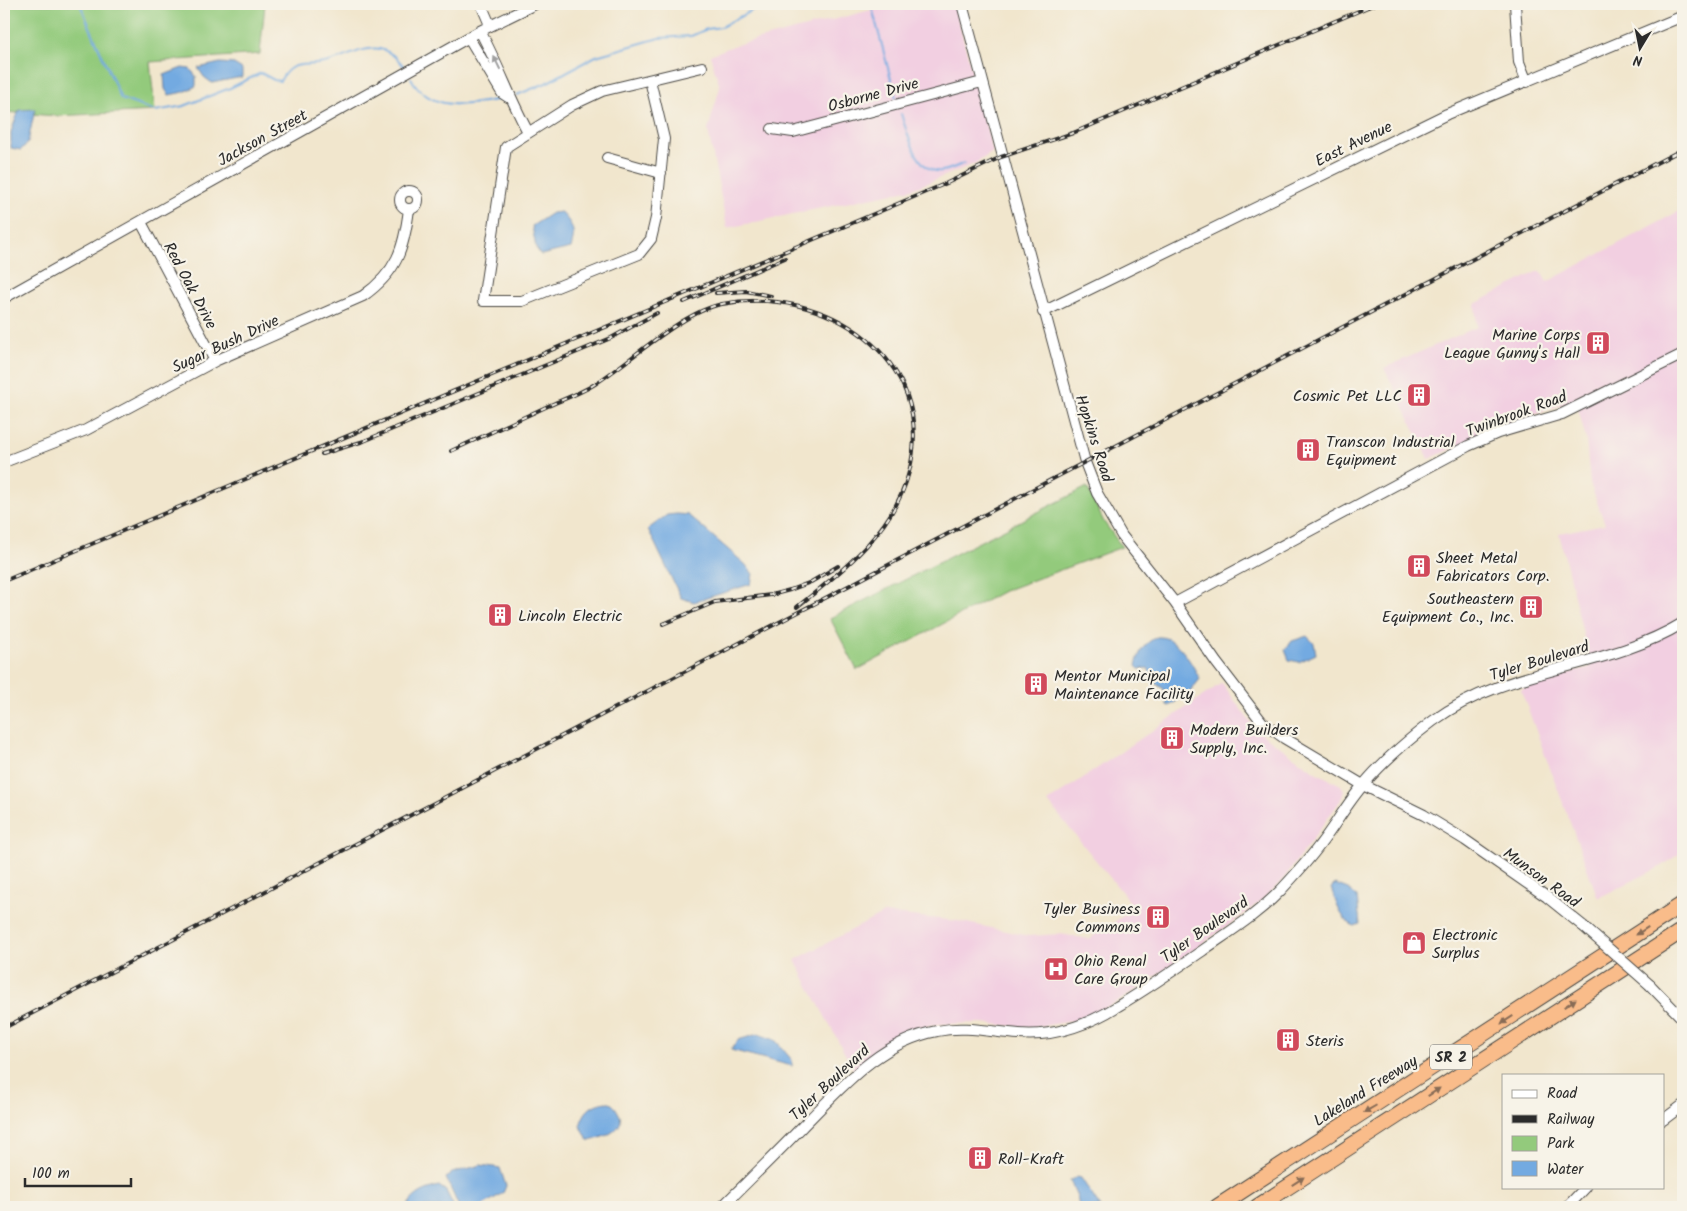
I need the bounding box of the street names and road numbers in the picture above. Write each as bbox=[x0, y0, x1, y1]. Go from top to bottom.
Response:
street label: Osborne Drive bbox=[825, 71, 922, 120]
street label: Jackson Street bbox=[213, 103, 313, 173]
street label: East Avenue bbox=[1311, 115, 1397, 174]
street label: Red Oak Drive bbox=[156, 238, 223, 334]
street label: Sugar Bush Drive bbox=[168, 308, 284, 380]
street label: Twinbrook Road bbox=[1463, 384, 1571, 444]
street label: Hopkins Road bbox=[1068, 391, 1120, 486]
street label: Tyler Boulevard bbox=[1487, 634, 1593, 688]
street label: Munson Road bbox=[1497, 842, 1586, 915]
street label: Tyler Boulevard bbox=[1156, 890, 1255, 970]
street label: Tyler Boulevard bbox=[784, 1038, 877, 1127]
road number: SR 2 bbox=[1430, 1044, 1472, 1070]
street label: Lakeland Freeway bbox=[1309, 1049, 1423, 1133]

